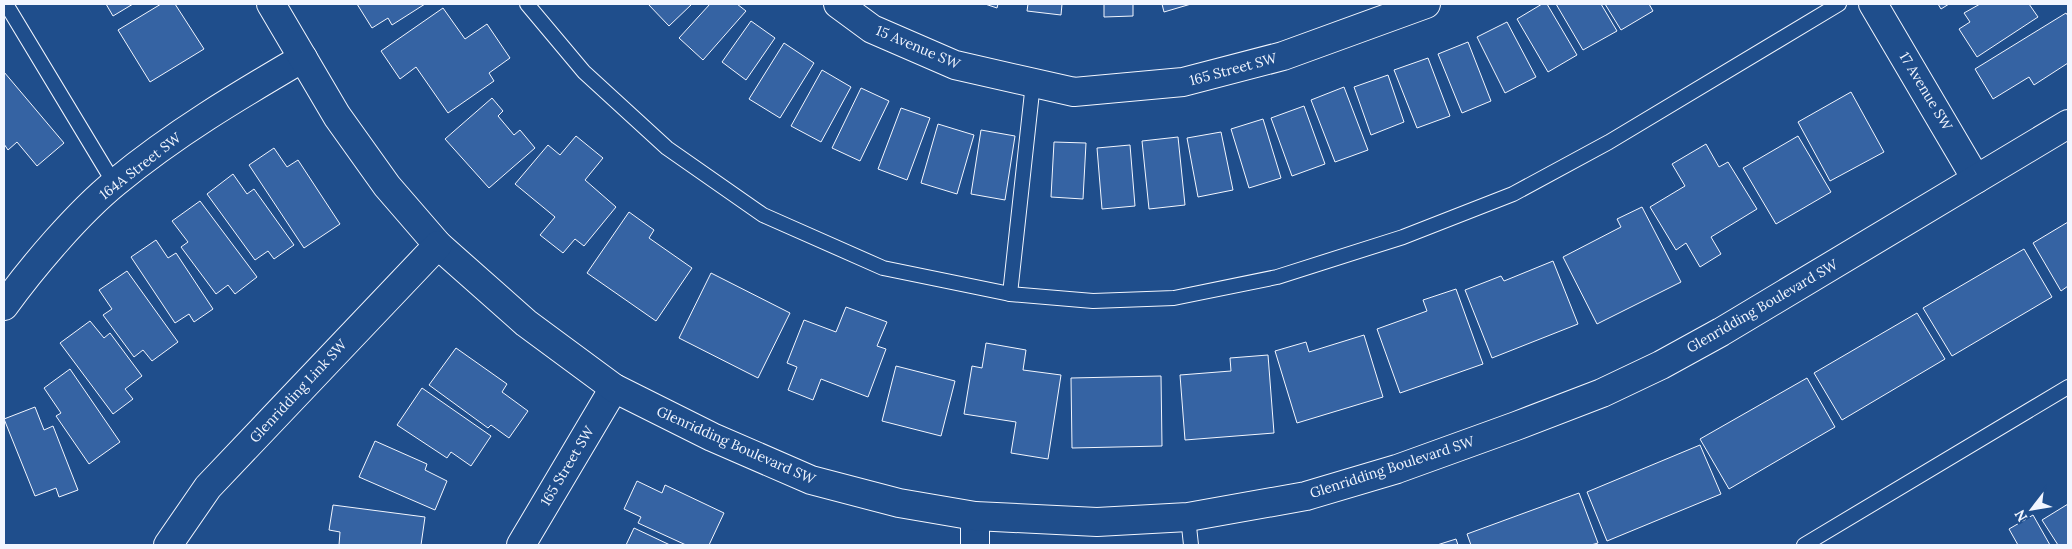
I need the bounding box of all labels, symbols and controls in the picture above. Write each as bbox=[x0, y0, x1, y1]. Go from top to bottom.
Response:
street label: 15 Avenue SW bbox=[873, 21, 964, 73]
street label: 165 Street SW bbox=[1187, 48, 1280, 89]
street label: 17 Avenue SW bbox=[1896, 49, 1957, 134]
street label: 164A Street SW bbox=[96, 128, 185, 203]
street label: Glenridding Boulevard SW bbox=[1683, 255, 1842, 357]
street label: Glenridding Link SW bbox=[245, 335, 351, 446]
street label: Glenridding Boulevard SW bbox=[654, 402, 819, 489]
street label: 165 Street SW bbox=[536, 422, 598, 509]
street label: Glenridding Boulevard SW bbox=[1308, 432, 1477, 502]
north arrow bbox=[2007, 484, 2057, 534]
text: N bbox=[2010, 506, 2031, 525]

